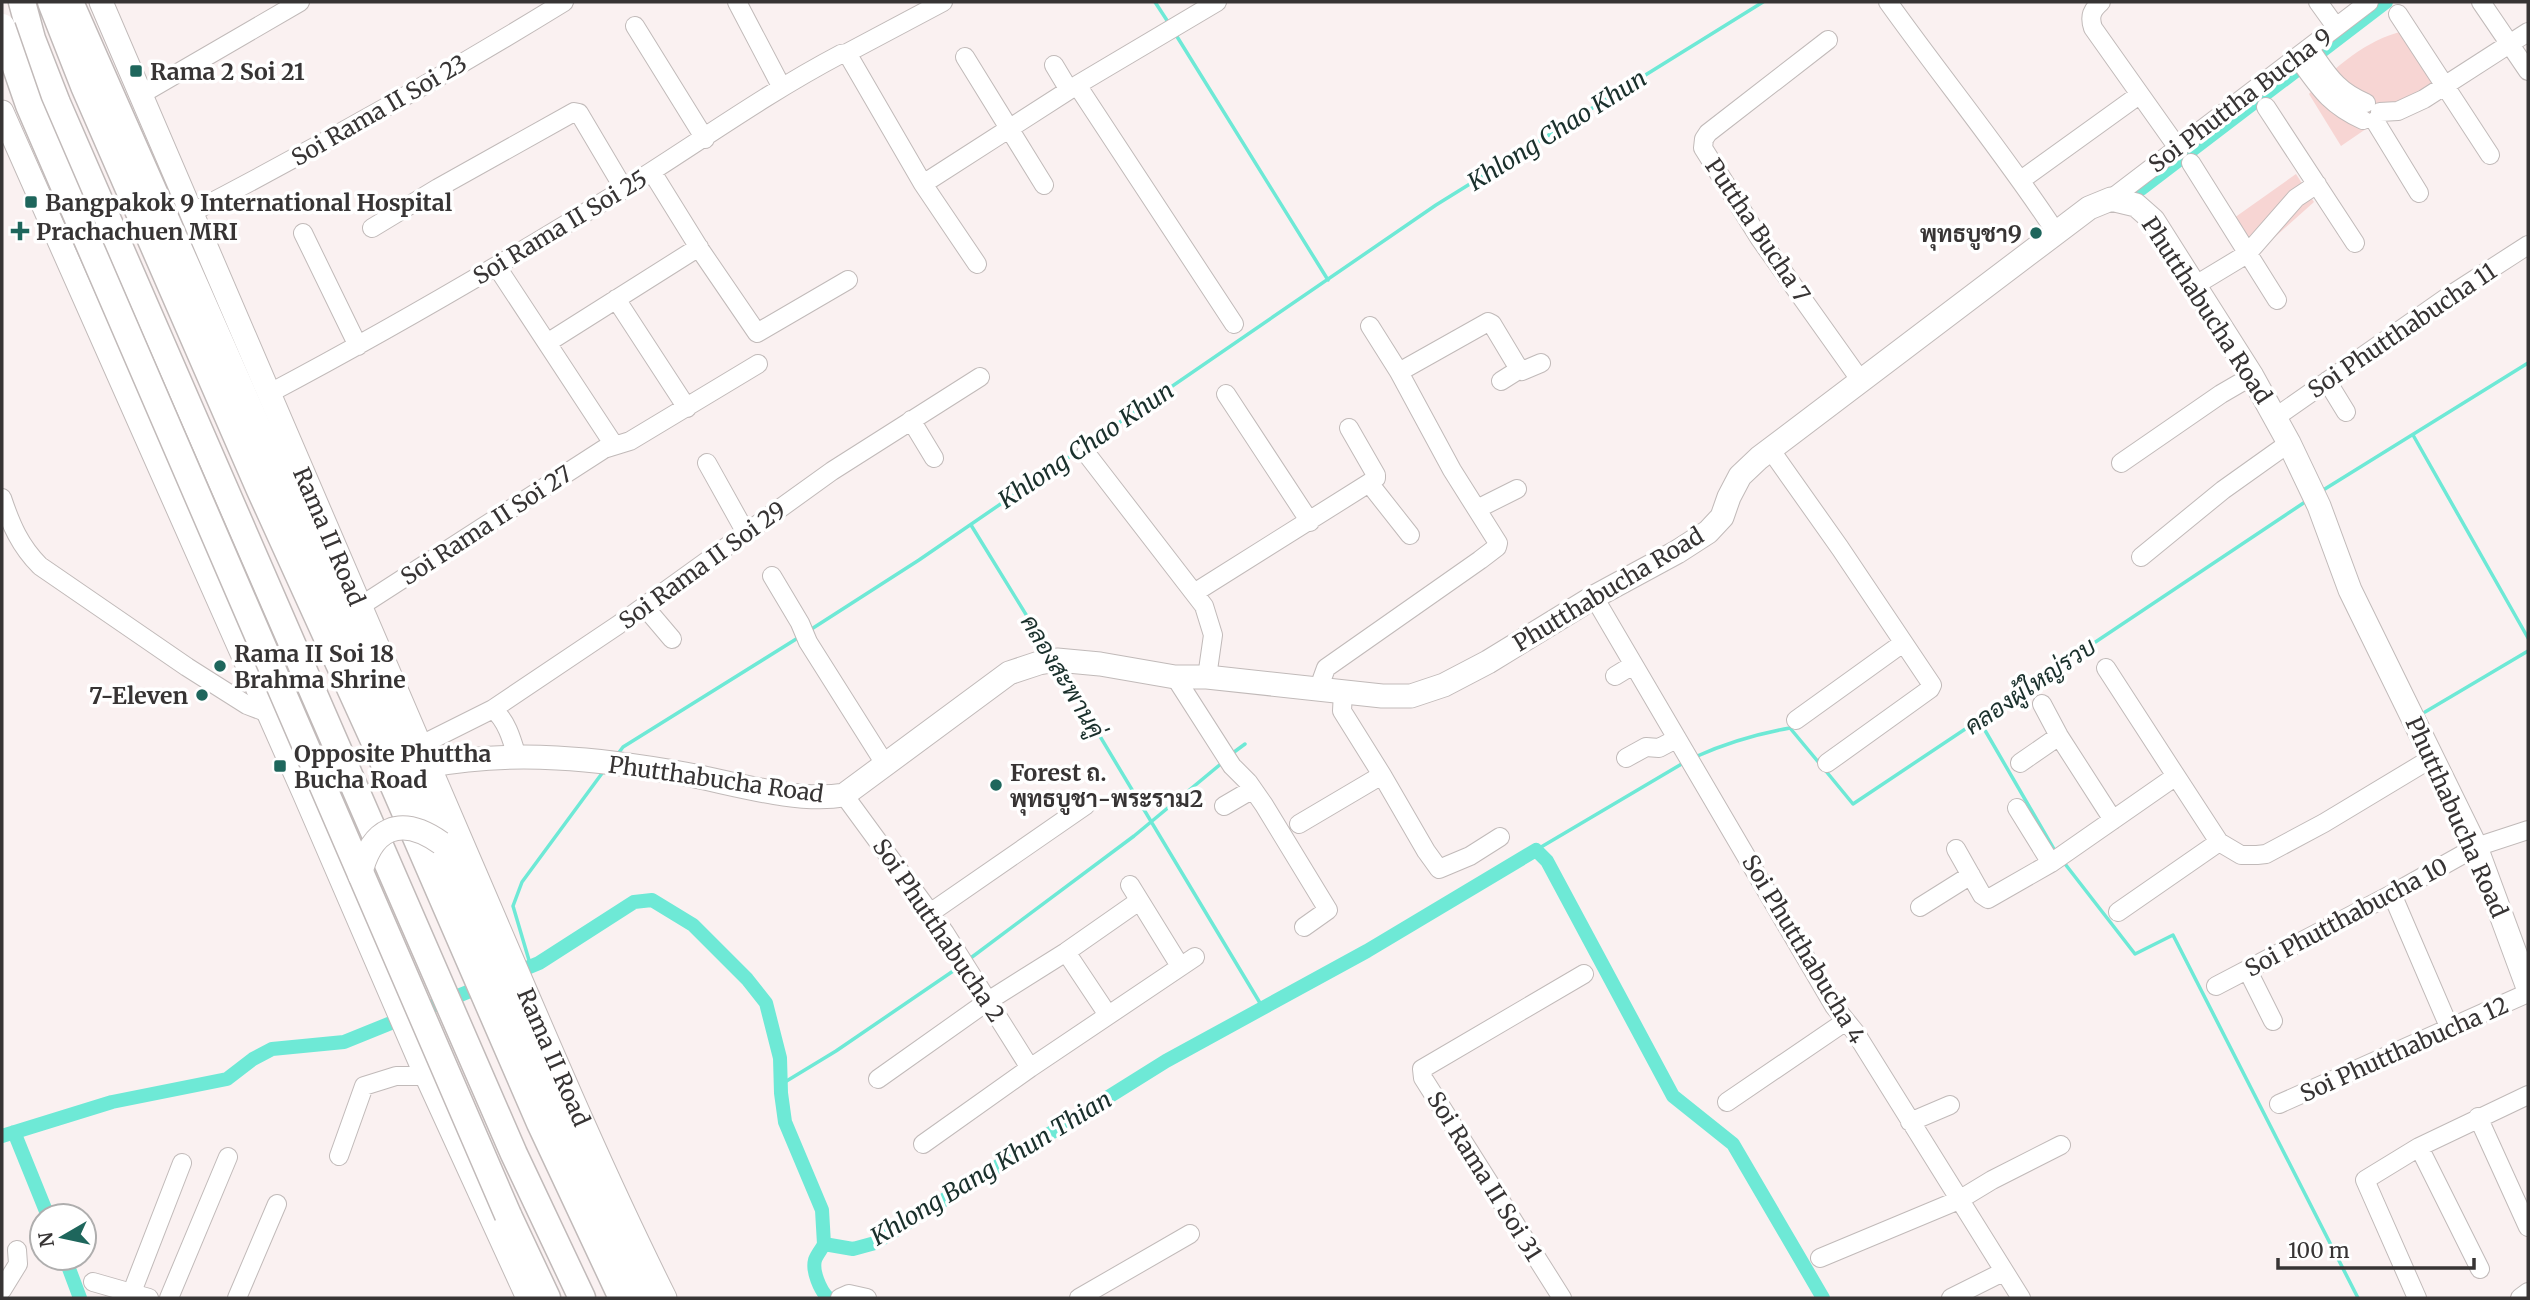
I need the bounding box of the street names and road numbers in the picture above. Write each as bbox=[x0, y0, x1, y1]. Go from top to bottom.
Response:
street label: Soi Phuttha Bucha 9 bbox=[2142, 22, 2338, 178]
street label: Soi Rama II Soi 23 bbox=[286, 48, 472, 172]
street label: Puttha Bucha 7 bbox=[1699, 153, 1817, 307]
street label: Soi Rama II Soi 25 bbox=[468, 164, 652, 290]
street label: Phutthabucha Road bbox=[2136, 211, 2278, 409]
street label: Soi Phutthabucha 11 bbox=[2302, 256, 2502, 404]
street label: Soi Rama II Soi 27 bbox=[395, 459, 577, 591]
street label: Rama II Road bbox=[287, 462, 372, 610]
street label: Soi Rama II Soi 29 bbox=[613, 495, 791, 635]
street label: Phutthabucha Road bbox=[1508, 521, 1709, 657]
street label: Phutthabucha Road bbox=[2400, 712, 2514, 922]
street label: Phutthabucha Road bbox=[607, 750, 826, 808]
street label: Soi Phutthabucha 2 bbox=[867, 833, 1011, 1027]
street label: Soi Phutthabucha 4 bbox=[1736, 849, 1872, 1049]
street label: Soi Phutthabucha 10 bbox=[2240, 851, 2452, 983]
street label: Rama II Road bbox=[511, 983, 597, 1130]
street label: Soi Phutthabucha 12 bbox=[2295, 990, 2513, 1108]
street label: Soi Rama II Soi 31 bbox=[1421, 1086, 1549, 1266]

